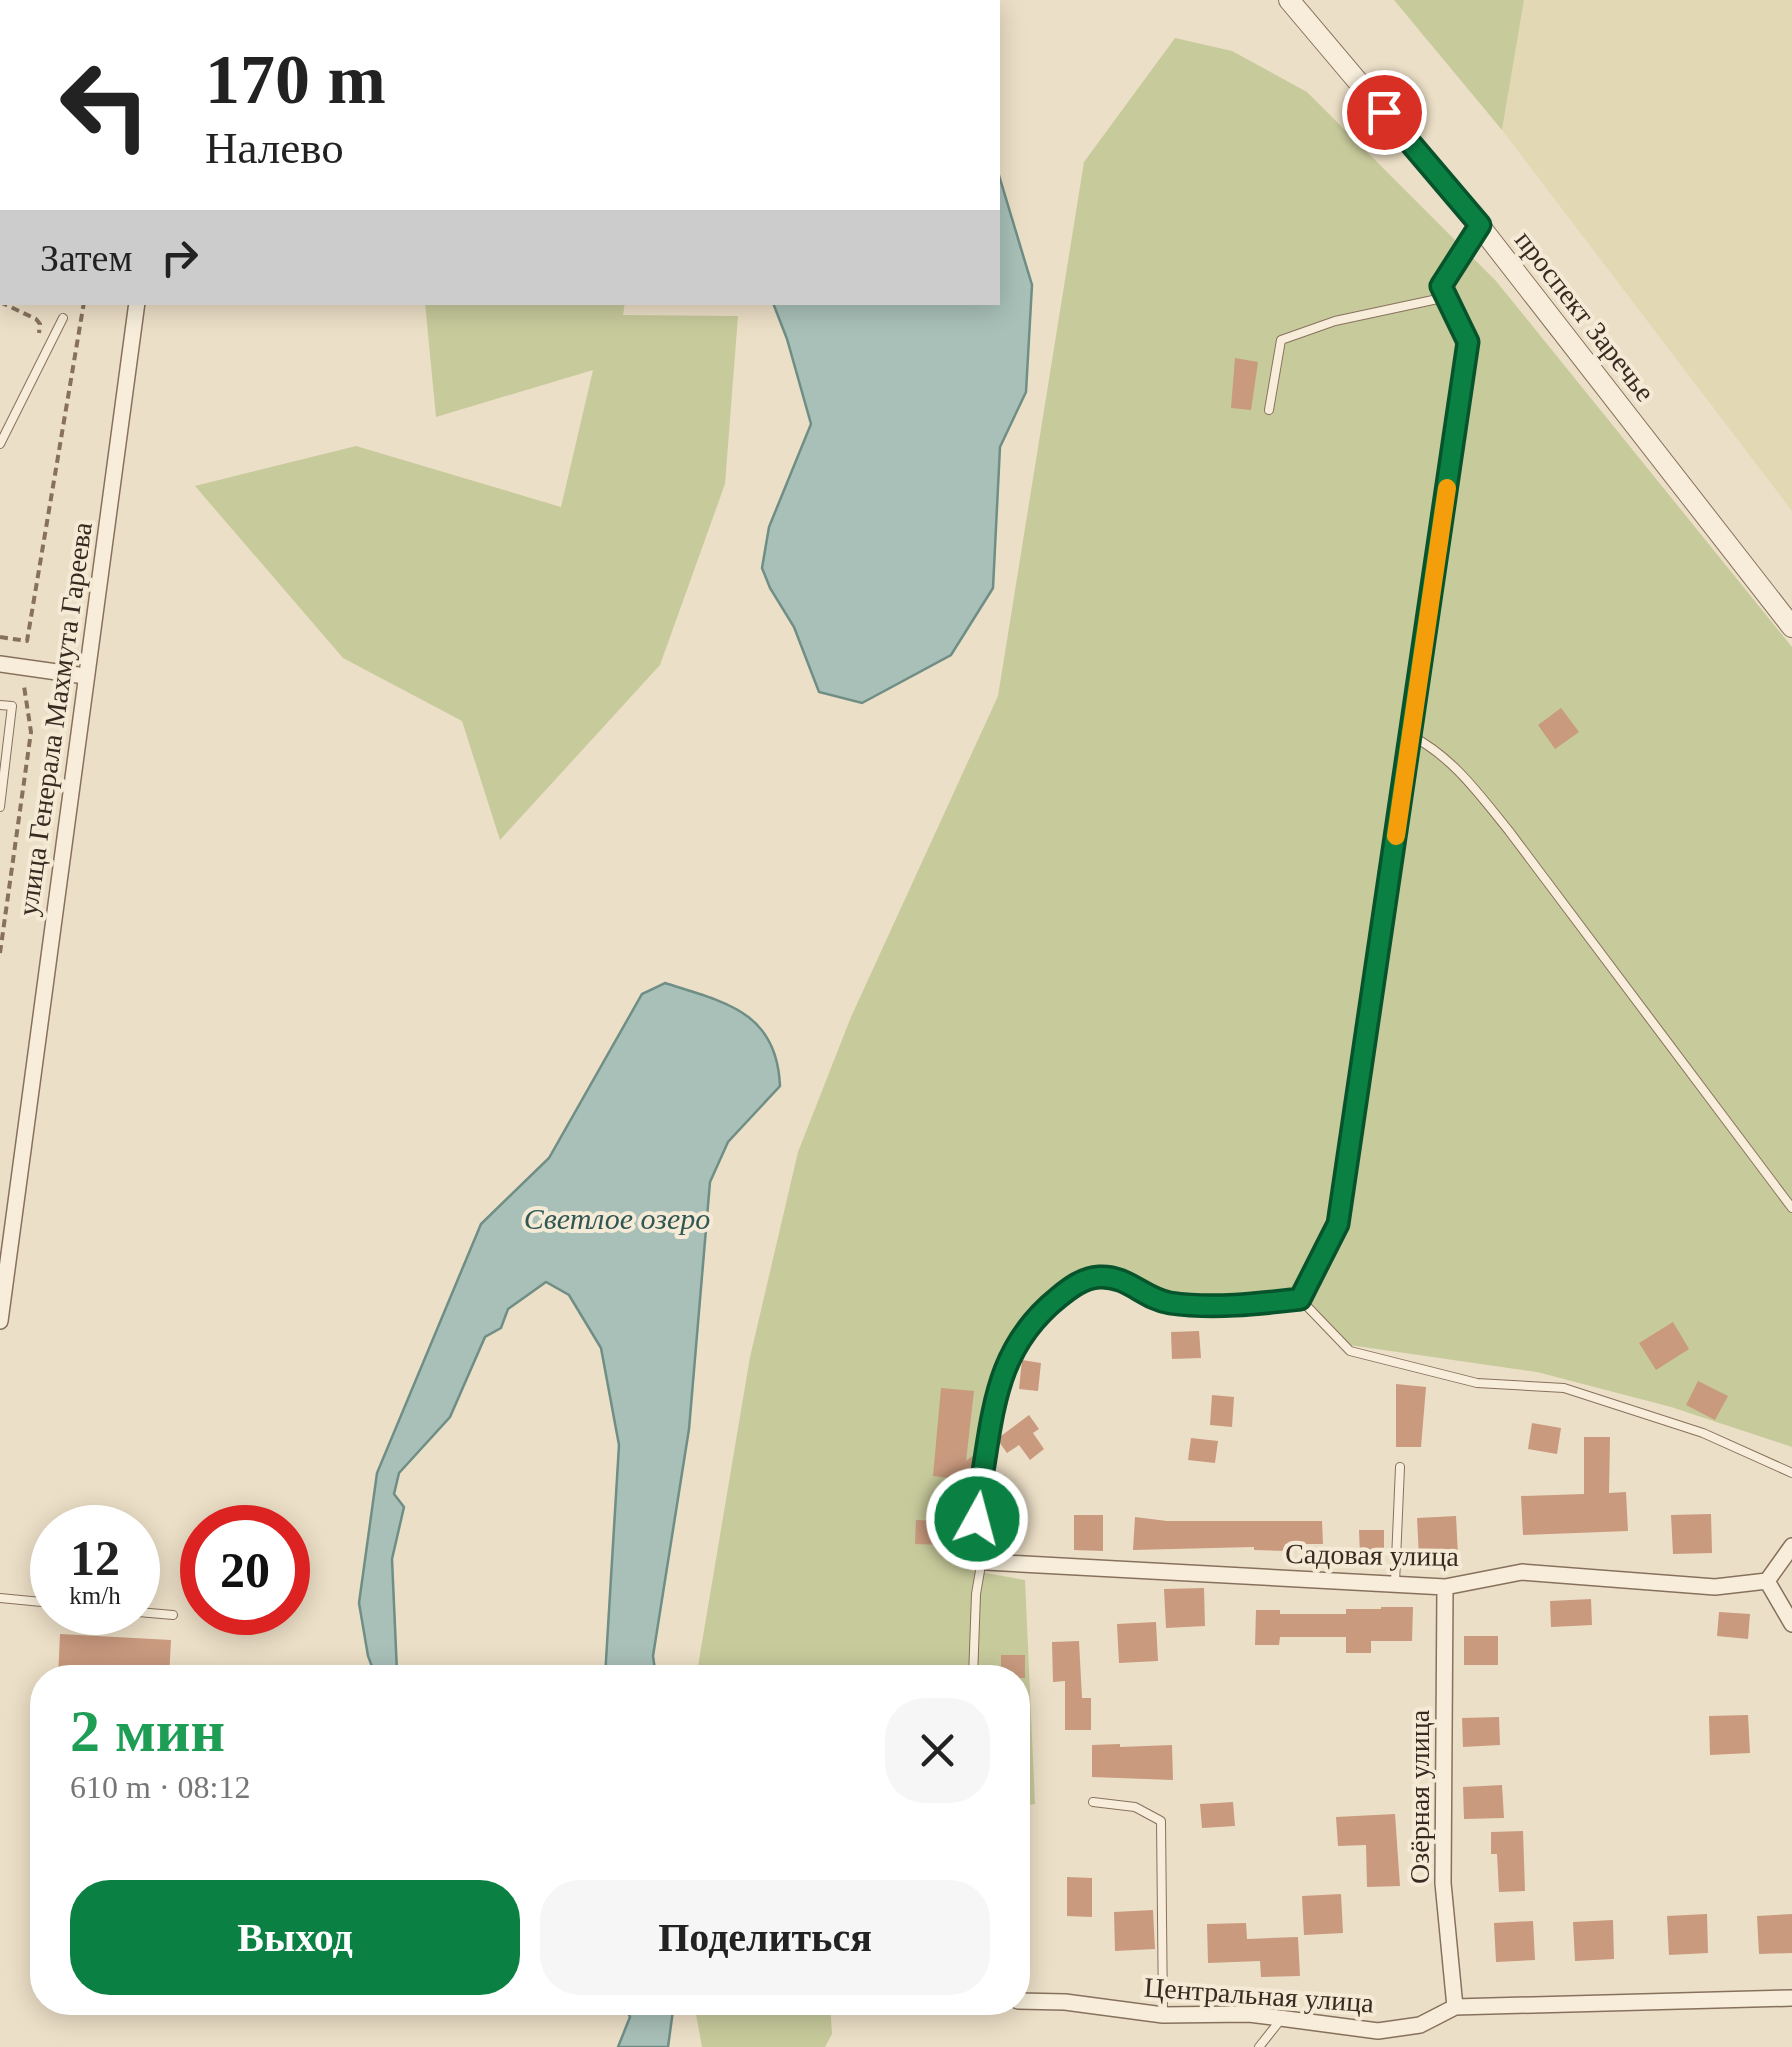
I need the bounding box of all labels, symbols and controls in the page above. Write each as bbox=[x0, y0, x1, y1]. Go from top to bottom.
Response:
icon: left bbox=[40, 40, 170, 170]
text: 170 m bbox=[205, 41, 386, 118]
pin bbox=[1342, 70, 1427, 155]
icon: arrive bbox=[1357, 85, 1412, 140]
text: Налево bbox=[205, 123, 344, 173]
street label: проспект Заречье bbox=[1509, 225, 1661, 407]
icon: right bbox=[152, 230, 207, 285]
text: Затем bbox=[40, 237, 132, 279]
street label: улица Генерала Махмута Гареева bbox=[12, 520, 98, 918]
water label: Светлое озеро bbox=[524, 1202, 710, 1235]
position arrow bbox=[925, 1467, 1029, 1571]
speed limit sign: 20 bbox=[180, 1505, 310, 1635]
text: 12 bbox=[70, 1530, 120, 1586]
street label: Садовая улица bbox=[1285, 1538, 1460, 1572]
text: km/h bbox=[69, 1582, 121, 1609]
text: 2 мин bbox=[70, 1698, 225, 1764]
button: close bbox=[885, 1698, 990, 1803]
street label: Озёрная улица bbox=[1404, 1709, 1435, 1884]
text: 610 m · 08:12 bbox=[70, 1769, 250, 1805]
button: Выход bbox=[70, 1880, 520, 1995]
button: Поделиться bbox=[540, 1880, 990, 1995]
street label: Центральная улица bbox=[1143, 1972, 1375, 2019]

